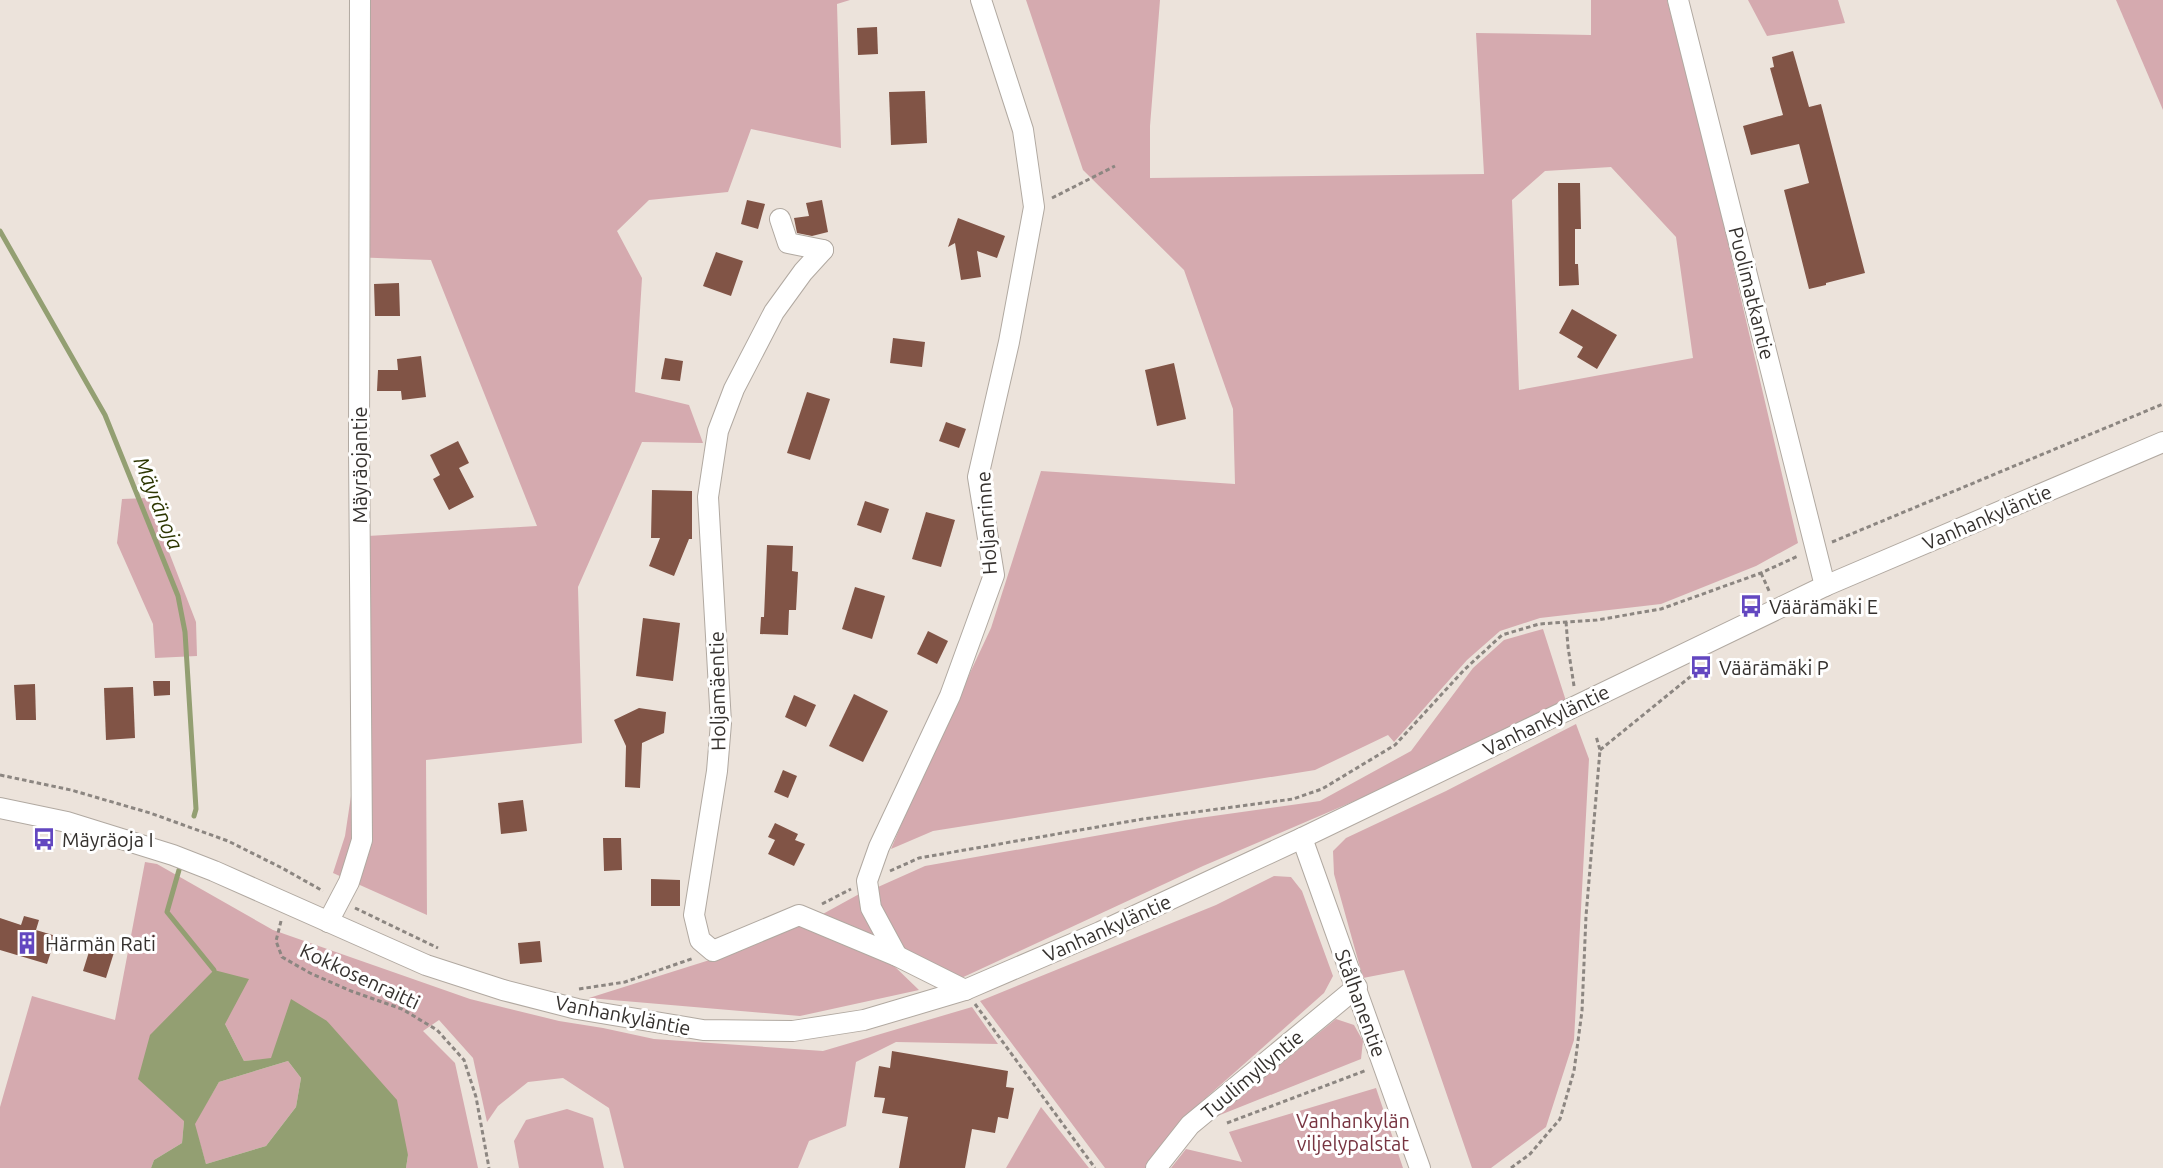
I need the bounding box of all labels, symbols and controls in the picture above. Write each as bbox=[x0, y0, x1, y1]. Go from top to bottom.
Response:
street label: Puolimatkantie bbox=[1724, 224, 1780, 362]
street label: Mäyräojantie bbox=[348, 406, 371, 524]
water label: Mäyränoja bbox=[130, 453, 188, 553]
street label: Holjanrinne bbox=[971, 470, 1001, 576]
street label: Vanhankyläntie bbox=[1919, 480, 2055, 554]
bus stop icon: Väärämäki E bbox=[1738, 593, 1764, 619]
place label: Väärämäki E bbox=[1769, 595, 1878, 618]
street label: Holjamäentie bbox=[704, 631, 730, 751]
bus stop icon: Väärämäki P bbox=[1688, 654, 1714, 680]
place label: Väärämäki P bbox=[1719, 656, 1829, 679]
street label: Vanhankyläntie bbox=[1479, 679, 1613, 761]
bus stop icon: Mäyräoja I bbox=[31, 826, 57, 852]
place label: Mäyräoja I bbox=[62, 828, 154, 851]
street label: Vanhankyläntie bbox=[1039, 889, 1175, 967]
building icon: Härmän Rati bbox=[14, 930, 40, 956]
place label: Härmän Rati bbox=[45, 932, 156, 955]
street label: Kokkosenraitti bbox=[296, 938, 424, 1014]
street label: Stålhanentie bbox=[1331, 946, 1391, 1060]
street label: Vanhankyläntie bbox=[553, 991, 693, 1039]
street label: Tuulimyllyntie bbox=[1196, 1025, 1308, 1123]
park label: Vanhankylän viljelypalstat bbox=[1296, 1109, 1410, 1155]

